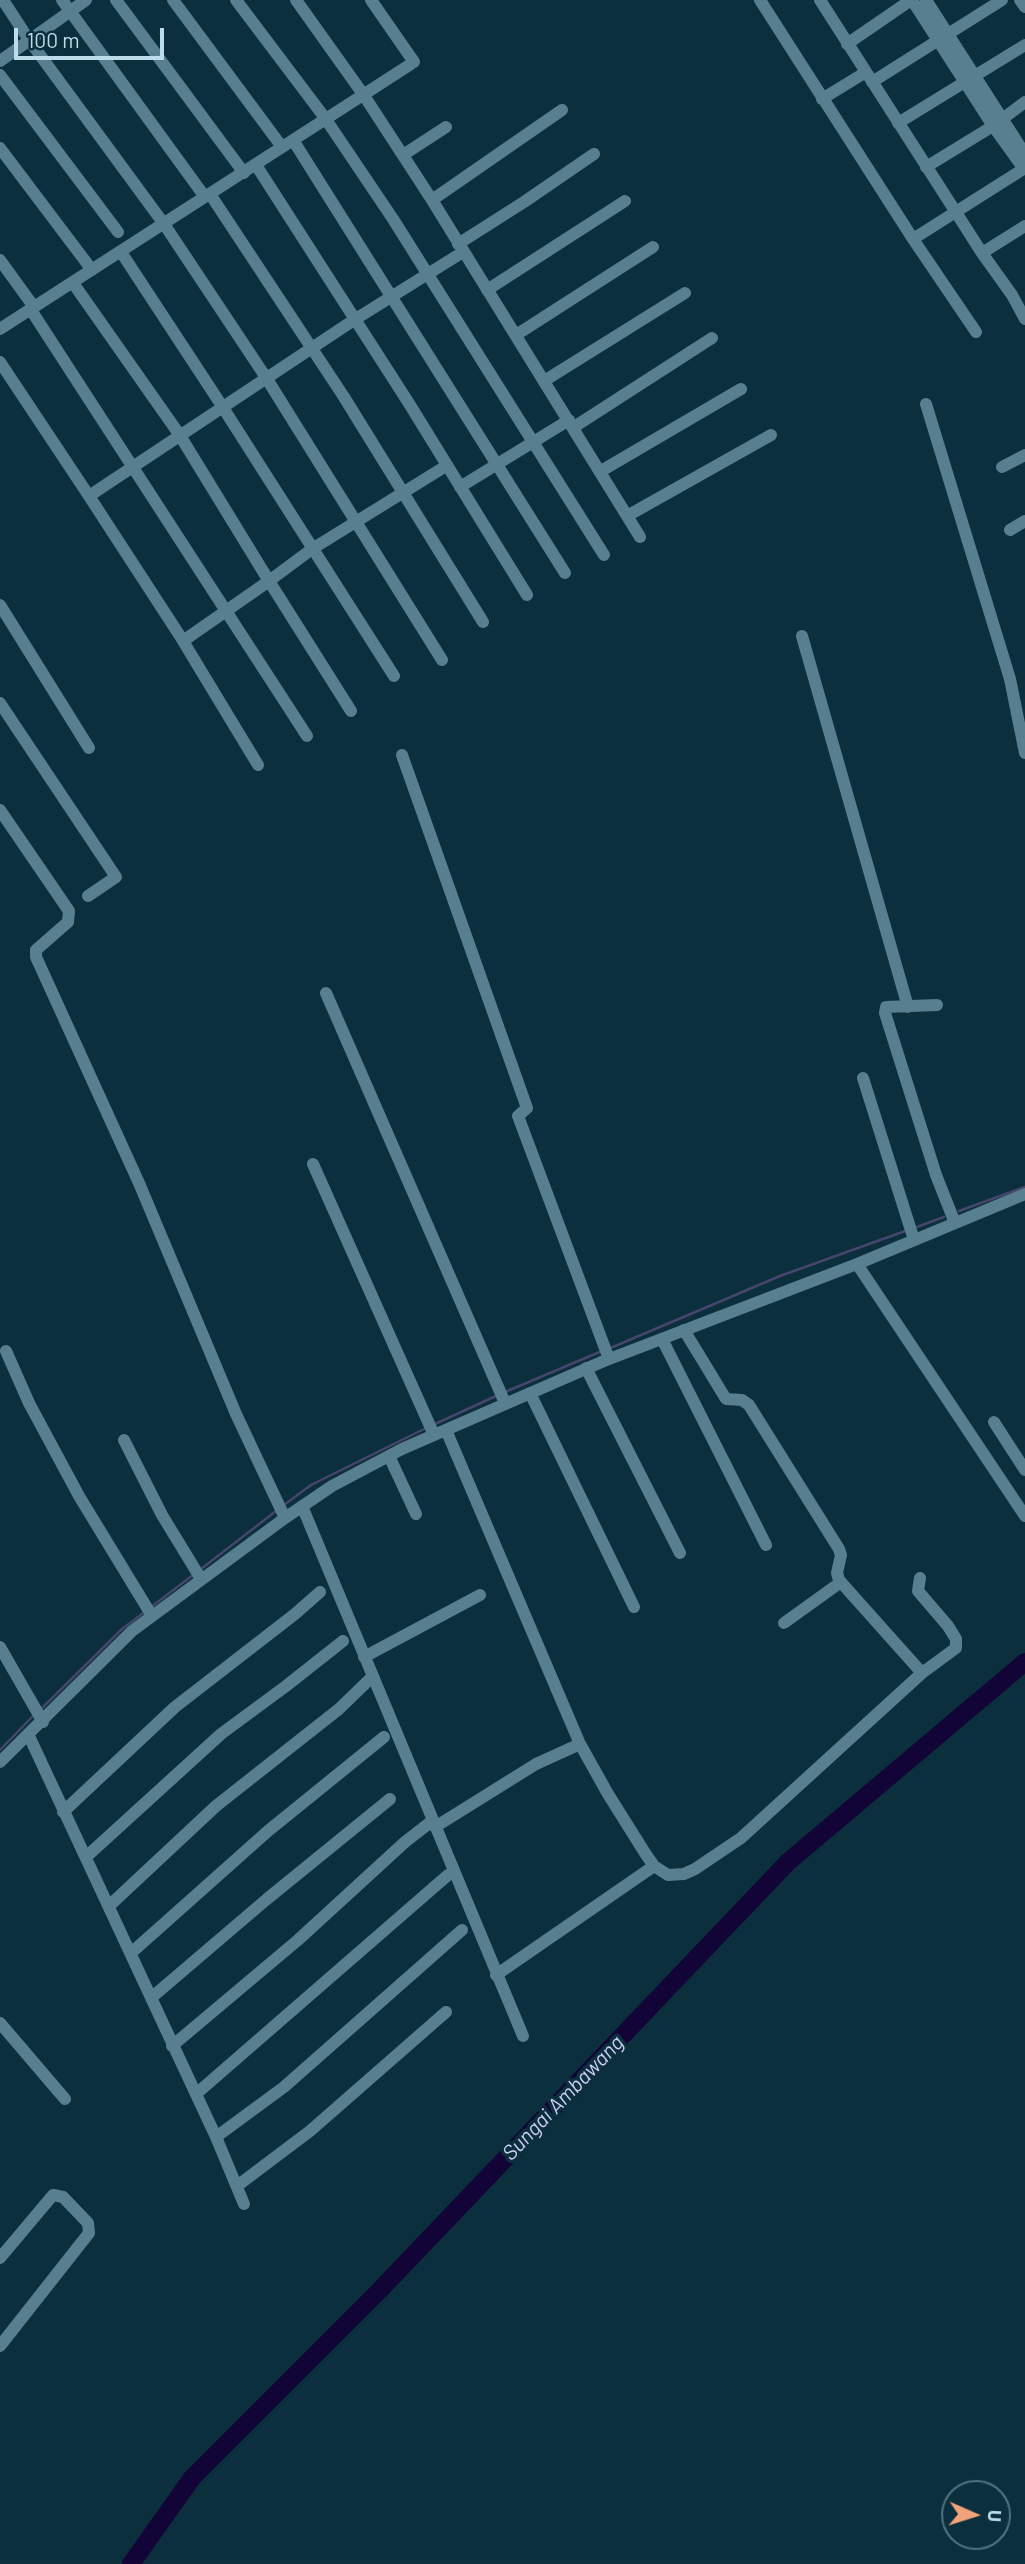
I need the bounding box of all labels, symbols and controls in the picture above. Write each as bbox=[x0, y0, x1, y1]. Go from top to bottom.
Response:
scale bar bbox=[18, 14, 168, 58]
text: 100 m bbox=[27, 27, 80, 52]
water label: Sungai Ambawang bbox=[497, 2030, 629, 2166]
north arrow bbox=[941, 2480, 1011, 2550]
text: U bbox=[984, 2509, 1007, 2523]

